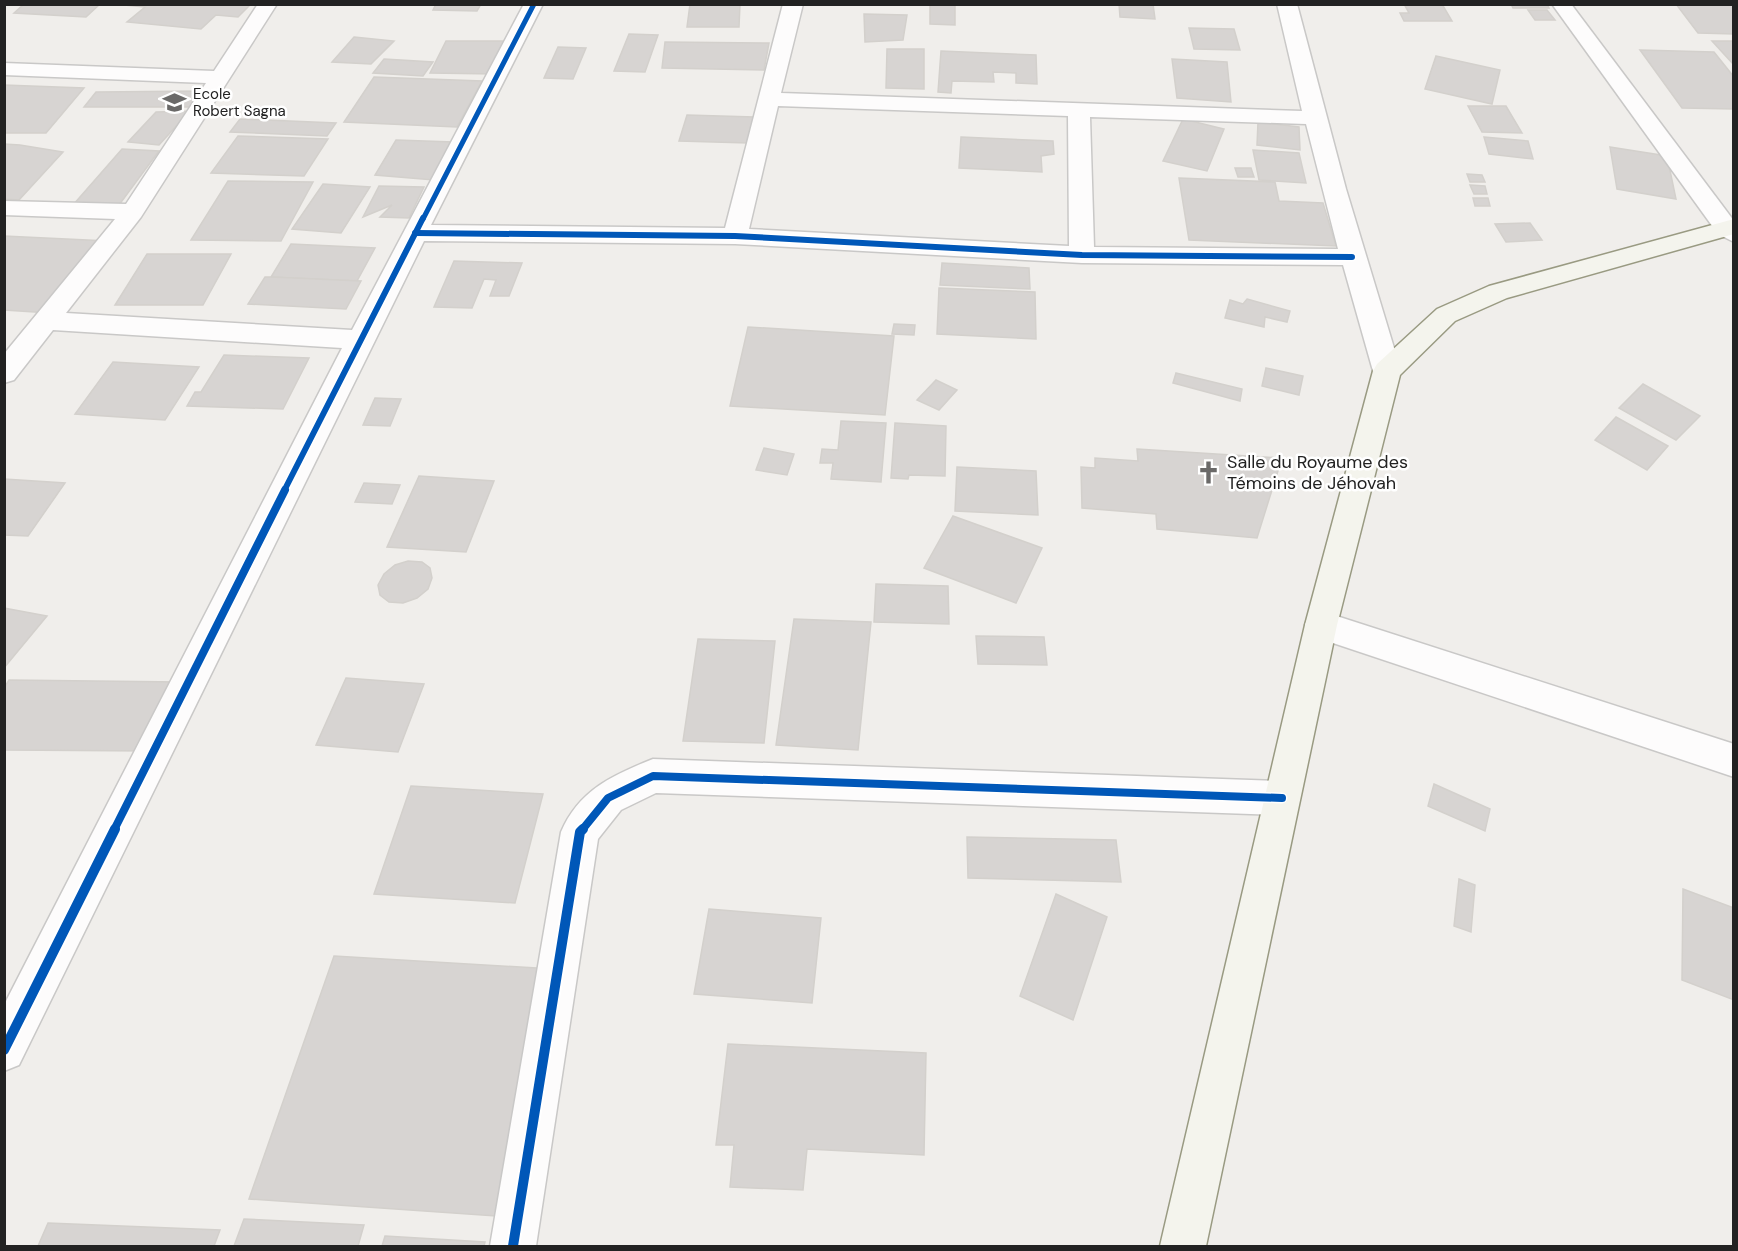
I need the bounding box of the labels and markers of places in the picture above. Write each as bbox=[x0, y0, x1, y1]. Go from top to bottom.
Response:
place label: Ecole Robert Sagna bbox=[193, 84, 286, 121]
school or university icon: Ecole Robert Sagna bbox=[162, 90, 188, 116]
place label: Salle du Royaume des Témoins de Jéhovah bbox=[1227, 450, 1408, 495]
church icon: Salle du Royaume des Témoins de Jéhovah bbox=[1196, 459, 1222, 485]

